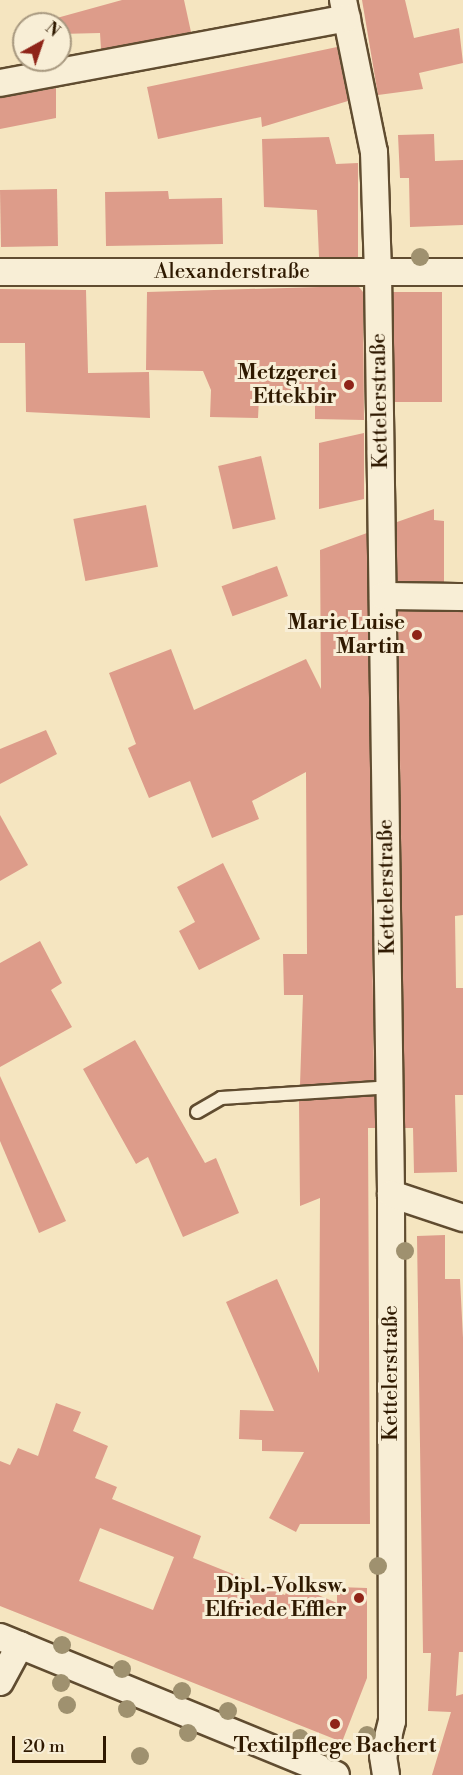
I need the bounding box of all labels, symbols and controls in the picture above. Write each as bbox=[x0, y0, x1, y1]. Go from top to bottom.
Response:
north arrow bbox=[12, 12, 72, 72]
text: N bbox=[41, 18, 64, 41]
street label: Alexanderstraße bbox=[154, 259, 310, 285]
street label: Kettelerstraße bbox=[366, 333, 394, 469]
place label: Metzgerei Ettekbir bbox=[237, 360, 337, 410]
marker: Metzgerei Ettekbir bbox=[342, 378, 356, 392]
place label: Marie Luise Martin bbox=[287, 610, 405, 660]
marker: Marie Luise Martin bbox=[410, 628, 424, 642]
street label: Kettelerstraße bbox=[373, 819, 401, 955]
street label: Kettelerstraße bbox=[378, 1305, 404, 1441]
place label: Dipl.-Volksw. Elfriede Effler bbox=[205, 1573, 347, 1623]
marker: Dipl.-Volksw. Elfriede Effler bbox=[352, 1591, 366, 1605]
marker: Textilpflege Bachert bbox=[328, 1717, 342, 1731]
scale bar bbox=[15, 1724, 110, 1762]
place label: Textilpflege Bachert bbox=[234, 1733, 436, 1759]
text: 20 m bbox=[23, 1735, 65, 1758]

